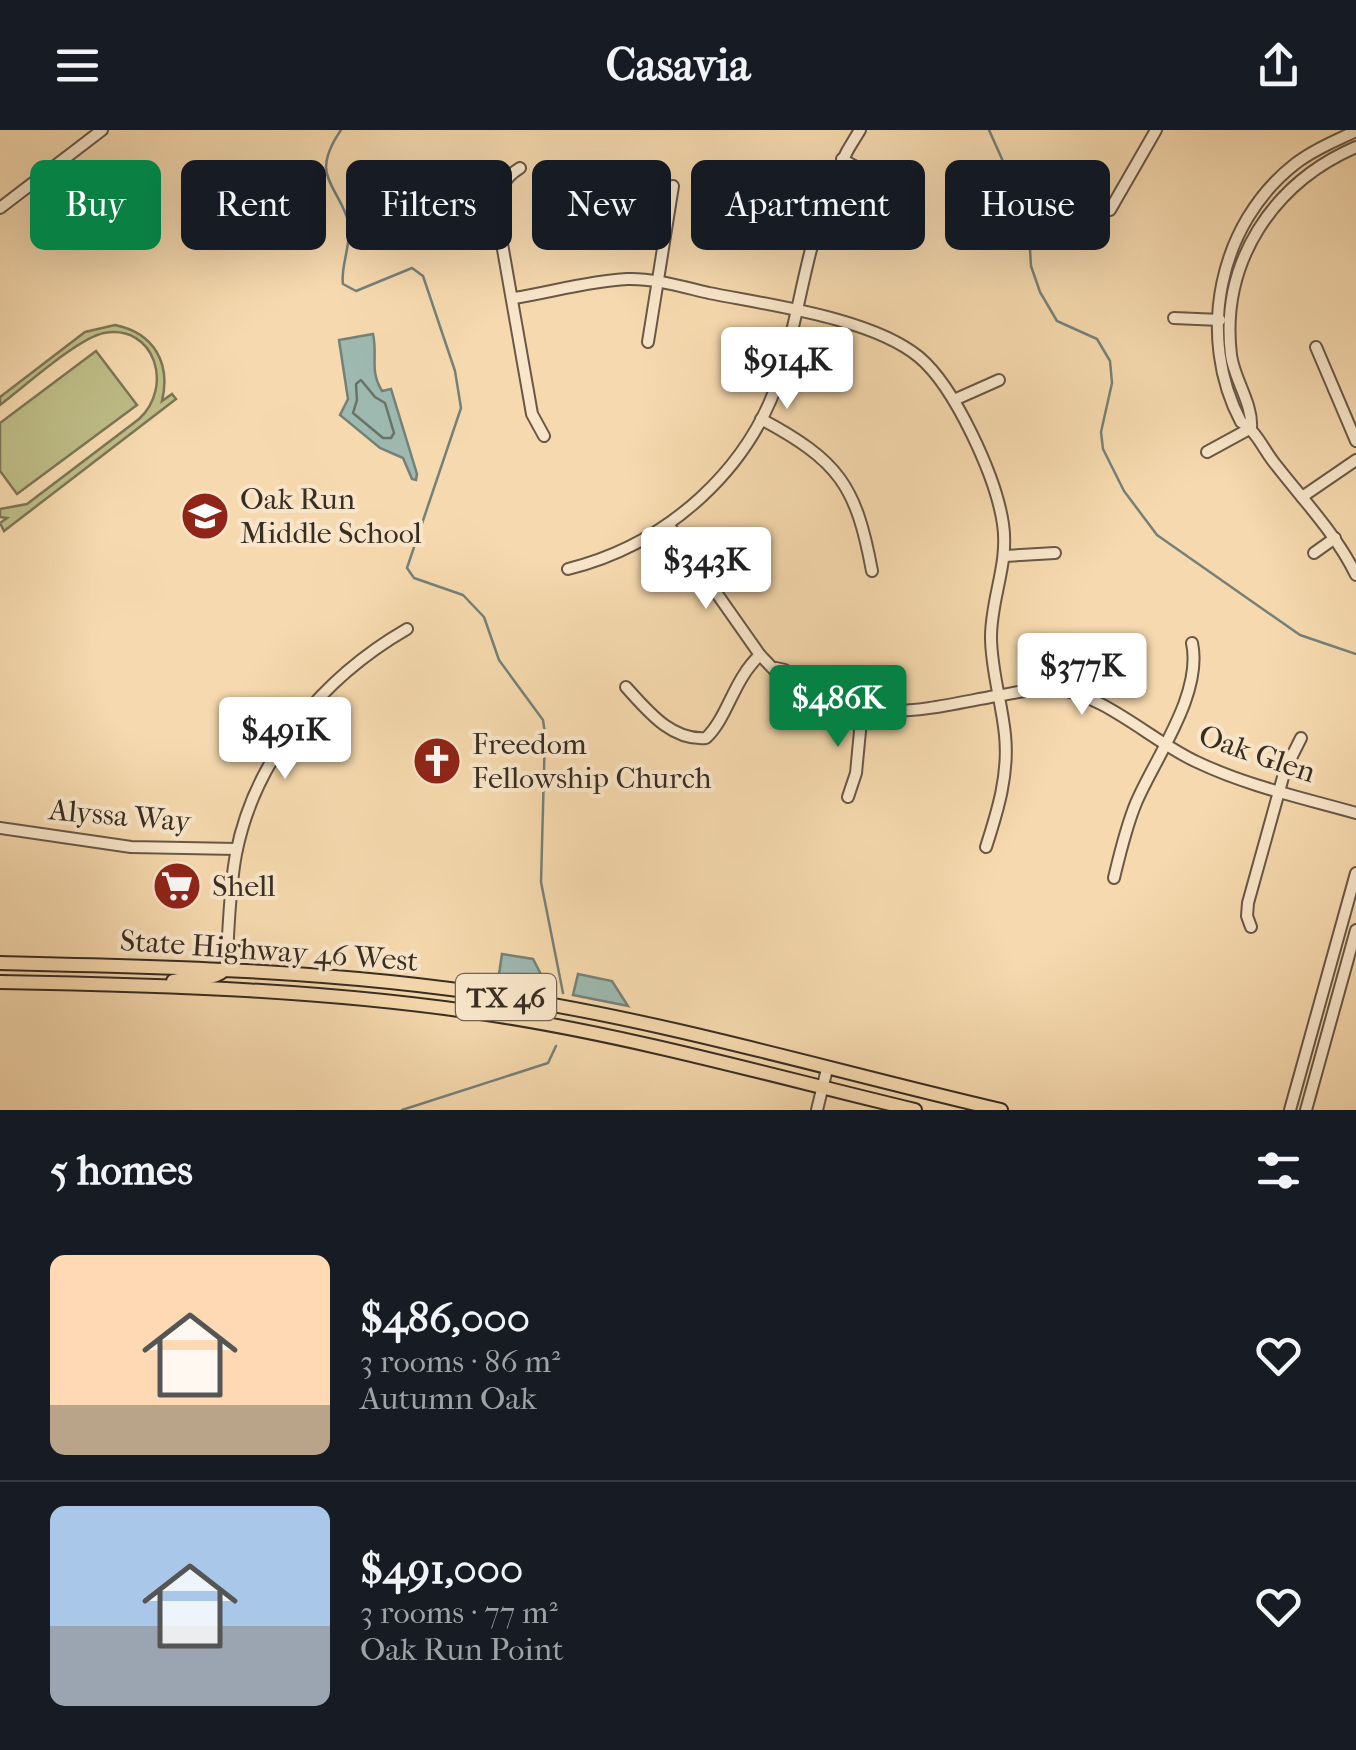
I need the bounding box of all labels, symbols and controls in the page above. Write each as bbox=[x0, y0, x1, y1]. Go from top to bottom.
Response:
icon: menu bbox=[50, 38, 105, 93]
icon: share bbox=[1251, 38, 1306, 93]
text: Casavia bbox=[606, 39, 750, 92]
chip: Buy bbox=[30, 160, 161, 250]
chip: Rent bbox=[181, 160, 326, 250]
chip: Filters bbox=[346, 160, 512, 250]
chip: New bbox=[532, 160, 671, 250]
chip: Apartment bbox=[691, 160, 925, 250]
chip: House bbox=[945, 160, 1110, 250]
pin: $914K bbox=[717, 327, 857, 412]
text: $914K bbox=[743, 341, 831, 378]
place label: Oak Run Middle School bbox=[240, 482, 422, 551]
school or university icon: Oak Run Middle School bbox=[179, 490, 231, 542]
pin: $343K bbox=[636, 527, 776, 612]
text: $343K bbox=[663, 541, 749, 578]
pin: $377K bbox=[1012, 633, 1152, 718]
text: $377K bbox=[1040, 647, 1124, 684]
pin: $486K bbox=[768, 665, 908, 750]
text: $486K bbox=[791, 679, 885, 716]
pin: $491K bbox=[215, 697, 355, 782]
text: $491K bbox=[241, 711, 329, 748]
street label: Oak Glen bbox=[1194, 718, 1320, 790]
place label: Freedom Fellowship Church bbox=[472, 727, 712, 796]
church icon: Freedom Fellowship Church bbox=[411, 735, 463, 787]
street label: Alyssa Way bbox=[47, 792, 193, 840]
supermarket icon: Shell bbox=[151, 860, 203, 912]
place label: Shell bbox=[212, 869, 276, 904]
street label: State Highway 46 West bbox=[119, 923, 420, 979]
road number: TX 46 bbox=[456, 974, 556, 1020]
icon: filters bbox=[1251, 1143, 1306, 1198]
text: 5 homes bbox=[50, 1146, 193, 1195]
text: $486,000 bbox=[360, 1294, 530, 1343]
icon: home bbox=[130, 1295, 250, 1415]
icon: heart bbox=[1251, 1328, 1306, 1383]
text: 3 rooms · 86 m² bbox=[360, 1343, 560, 1380]
text: Autumn Oak bbox=[360, 1380, 537, 1417]
text: $491,000 bbox=[360, 1545, 523, 1594]
icon: home bbox=[130, 1546, 250, 1666]
icon: heart bbox=[1251, 1579, 1306, 1634]
text: 3 rooms · 77 m² bbox=[360, 1594, 558, 1631]
text: Oak Run Point bbox=[360, 1631, 564, 1668]

